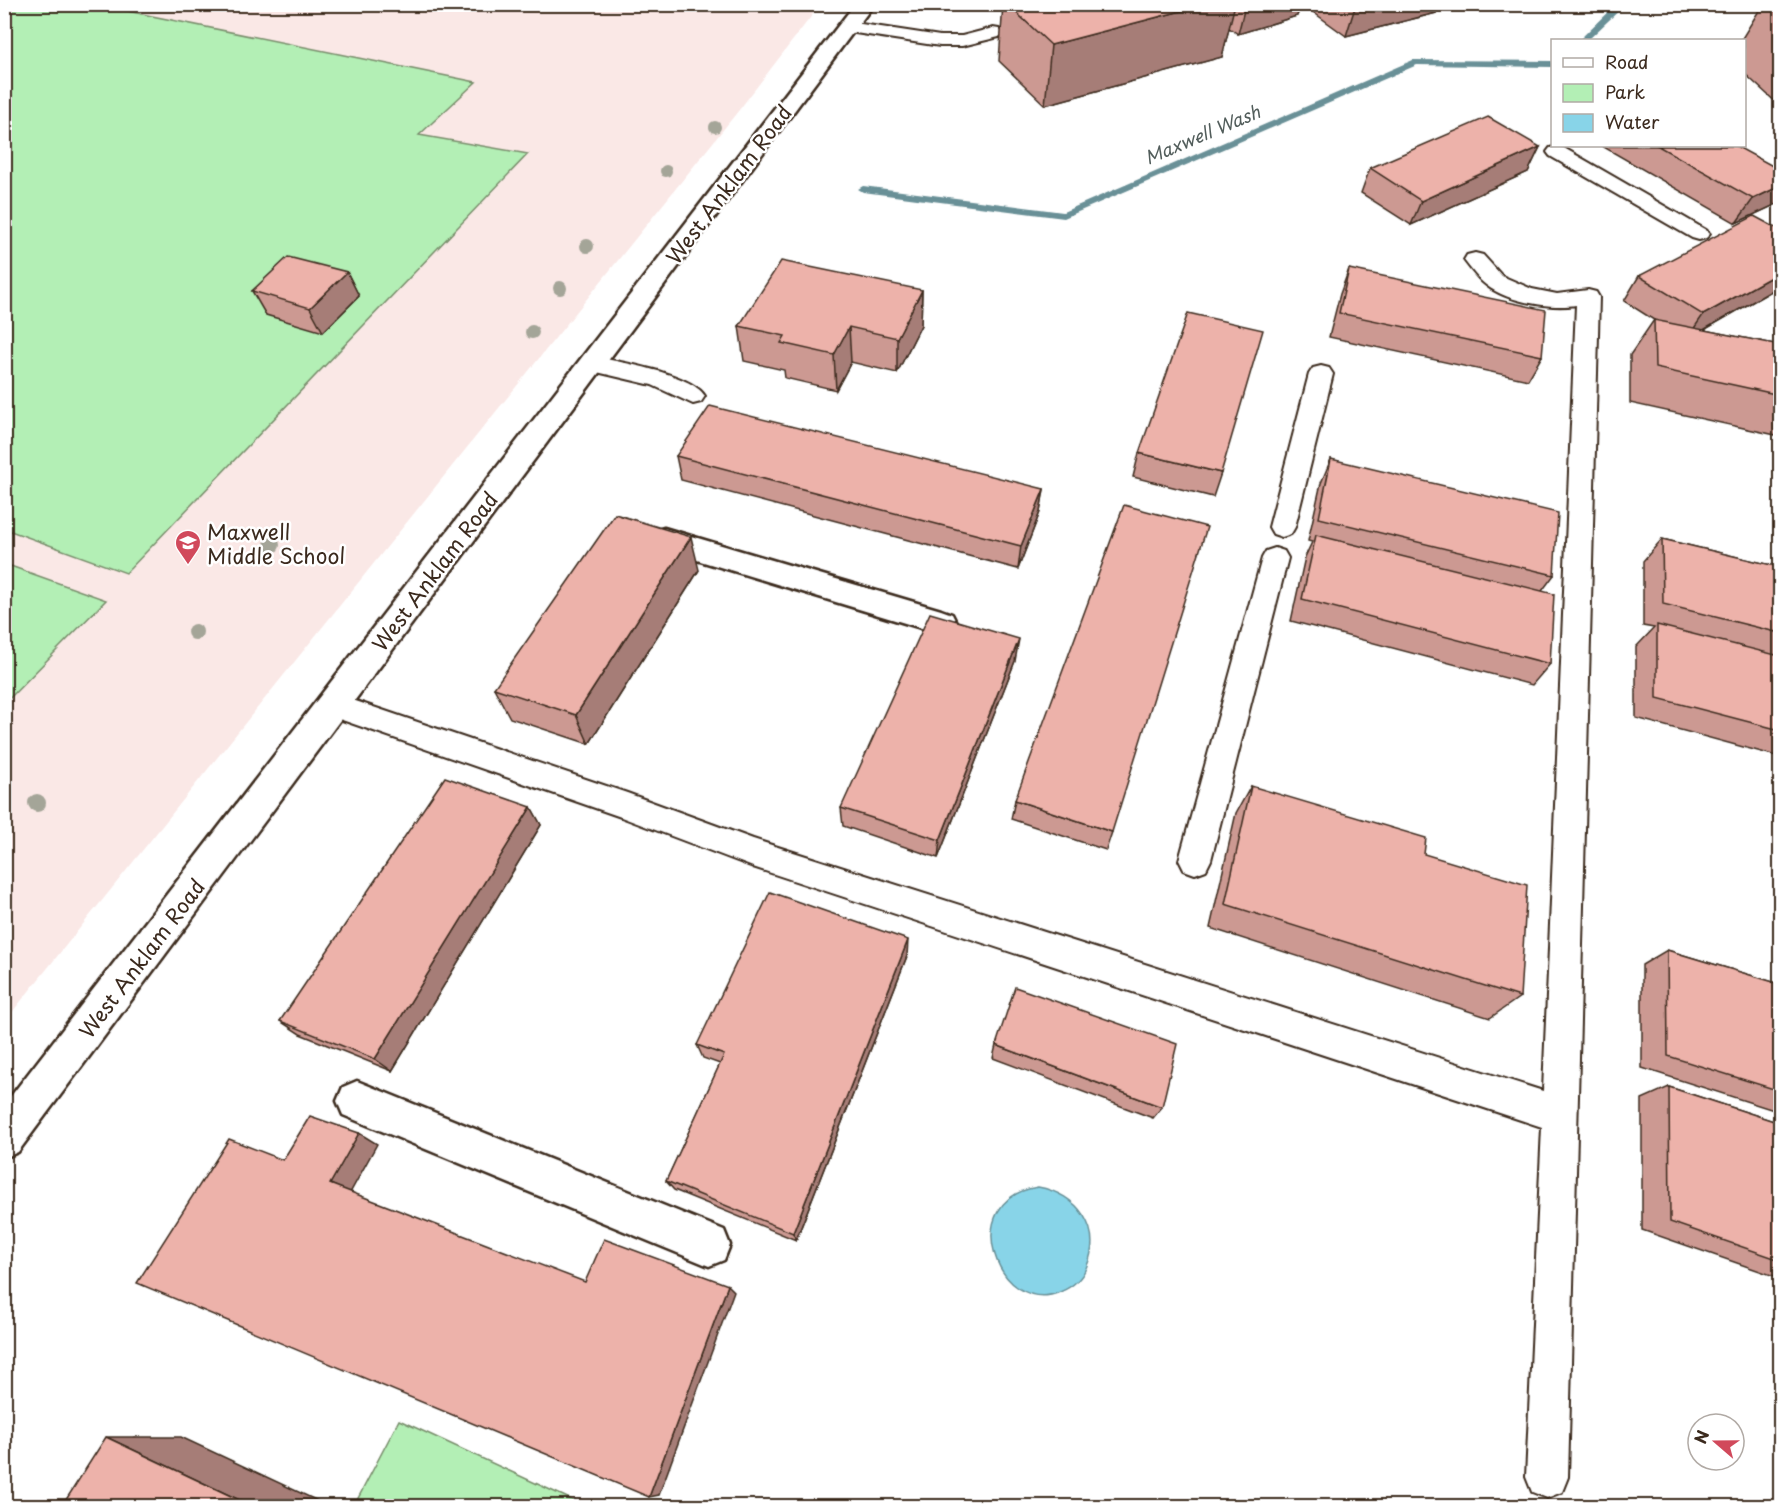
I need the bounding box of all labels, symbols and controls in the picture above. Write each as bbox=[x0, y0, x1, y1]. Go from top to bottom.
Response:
legend bbox=[1551, 39, 1746, 147]
text: Road bbox=[1605, 48, 1649, 75]
text: Park bbox=[1605, 78, 1645, 105]
water label: Maxwell Wash bbox=[1140, 97, 1264, 171]
street label: West Anklam Road bbox=[657, 98, 799, 270]
text: Water bbox=[1605, 108, 1660, 135]
street label: West Anklam Road bbox=[363, 485, 505, 657]
place label: Maxwell Middle School bbox=[207, 515, 345, 571]
school or university icon: Maxwell Middle School bbox=[173, 528, 203, 566]
street label: West Anklam Road bbox=[70, 872, 212, 1044]
north arrow bbox=[1686, 1412, 1746, 1472]
text: N bbox=[1688, 1426, 1714, 1447]

